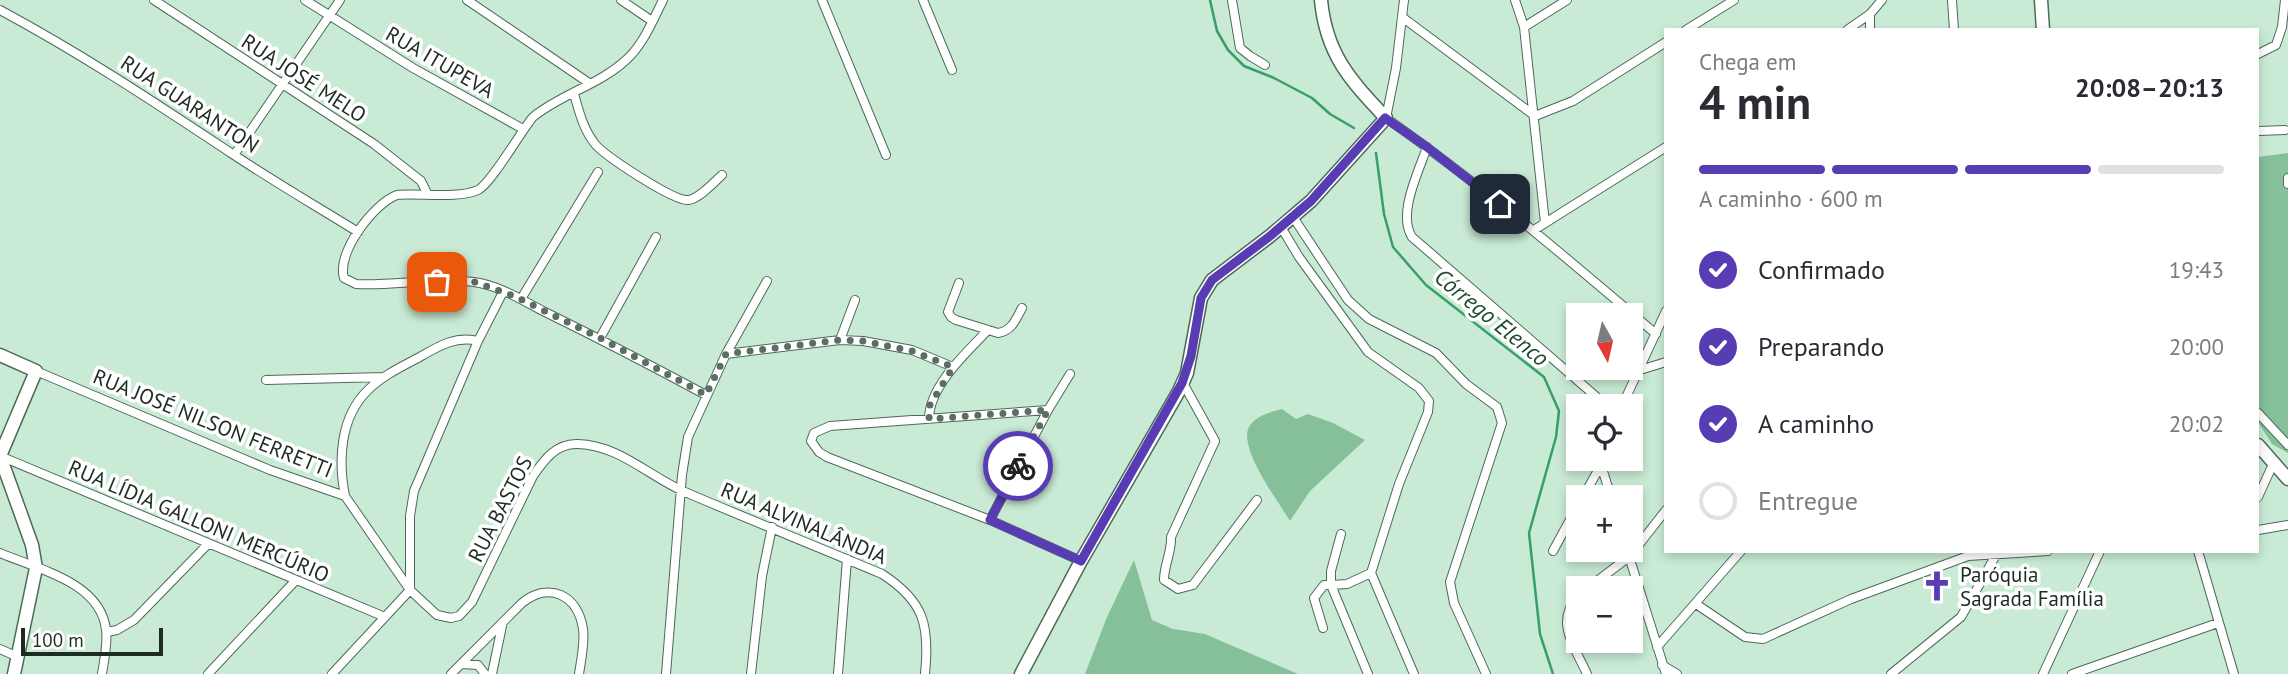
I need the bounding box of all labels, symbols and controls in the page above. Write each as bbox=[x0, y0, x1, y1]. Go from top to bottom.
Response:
street label: RUA ITUPEVA bbox=[381, 20, 500, 104]
street label: RUA JOSÉ MELO bbox=[237, 28, 371, 128]
text: Chega em bbox=[1699, 47, 1796, 76]
street label: RUA GUARANTON bbox=[116, 49, 264, 159]
text: 20:08–20:13 bbox=[2075, 71, 2224, 104]
text: 4 min bbox=[1699, 72, 1811, 132]
pin bbox=[1470, 174, 1530, 234]
text: A caminho · 600 m bbox=[1699, 184, 1883, 213]
icon: home bbox=[1481, 185, 1519, 223]
icon: check bbox=[1699, 251, 1737, 289]
pin bbox=[407, 252, 467, 312]
text: Confirmado bbox=[1758, 253, 1885, 286]
text: 19:43 bbox=[2169, 255, 2224, 284]
water label: Córrego Elenco bbox=[1429, 262, 1555, 372]
icon: bag bbox=[418, 263, 456, 301]
north arrow bbox=[1566, 303, 1643, 380]
map controls bbox=[1566, 303, 1643, 653]
icon: check bbox=[1699, 328, 1737, 366]
text: Preparando bbox=[1758, 330, 1885, 363]
text: 20:00 bbox=[2169, 332, 2224, 361]
street label: RUA JOSÉ NILSON FERRETTI bbox=[89, 362, 337, 484]
button: locate bbox=[1566, 394, 1643, 471]
icon: check bbox=[1699, 405, 1737, 443]
text: A caminho bbox=[1758, 407, 1874, 440]
text: 20:02 bbox=[2169, 409, 2224, 438]
courier bbox=[983, 431, 1053, 501]
icon: bike bbox=[999, 447, 1037, 485]
street label: RUA BASTOS bbox=[462, 452, 538, 566]
street label: RUA LÍDIA GALLONI MERCÚRIO bbox=[64, 454, 334, 588]
street label: RUA ALVINALÂNDIA bbox=[717, 476, 892, 570]
text: Entregue bbox=[1758, 484, 1858, 517]
button: + bbox=[1566, 485, 1643, 562]
place label: Paróquia Sagrada Família bbox=[1960, 561, 2104, 612]
church icon: Paróquia Sagrada Família bbox=[1920, 569, 1954, 603]
button: − bbox=[1566, 576, 1643, 653]
scale bar bbox=[21, 625, 163, 657]
text: 100 m bbox=[32, 628, 84, 652]

